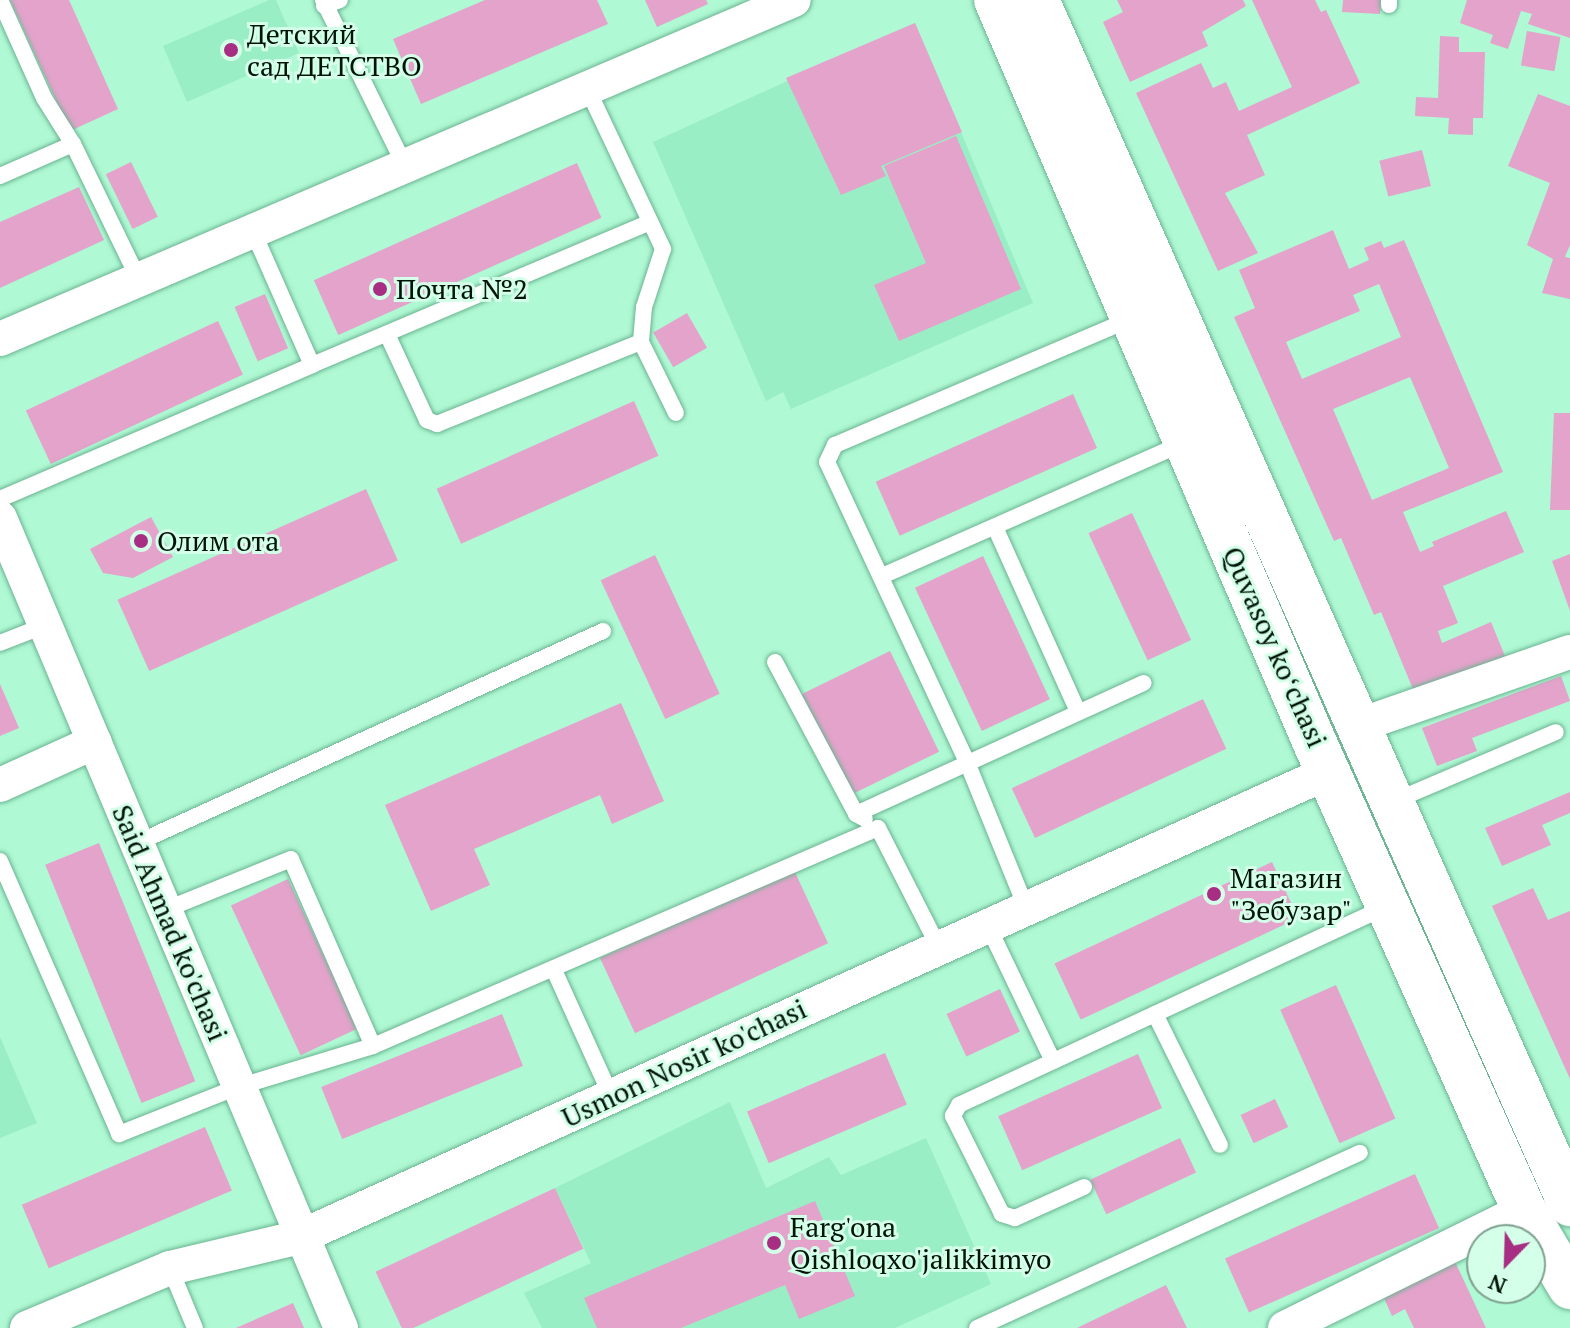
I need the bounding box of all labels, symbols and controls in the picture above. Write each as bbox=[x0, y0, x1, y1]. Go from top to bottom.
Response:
place label: Детский сад ДЕТСТВО bbox=[247, 17, 422, 83]
marker: Детский сад ДЕТСТВО bbox=[222, 41, 240, 59]
place label: Почта №2 bbox=[396, 272, 528, 306]
marker: Почта №2 bbox=[371, 280, 389, 298]
place label: Олим ота bbox=[157, 524, 279, 558]
marker: Олим ота bbox=[132, 532, 150, 550]
street label: Quvasoy koʻchasi bbox=[1216, 541, 1334, 753]
street label: Said Ahmad ko'chasi bbox=[105, 800, 235, 1046]
place label: Магазин "Зебузар" bbox=[1230, 861, 1352, 927]
marker: Магазин "Зебузар" bbox=[1205, 885, 1223, 903]
street label: Usmon Nosir ko'chasi bbox=[556, 992, 812, 1134]
place label: Farg'ona Qishloqxo'jalikkimyo bbox=[790, 1210, 1051, 1276]
north arrow bbox=[1466, 1224, 1546, 1304]
marker: Farg'ona Qishloqxo'jalikkimyo bbox=[765, 1234, 783, 1252]
text: N bbox=[1484, 1268, 1511, 1301]

